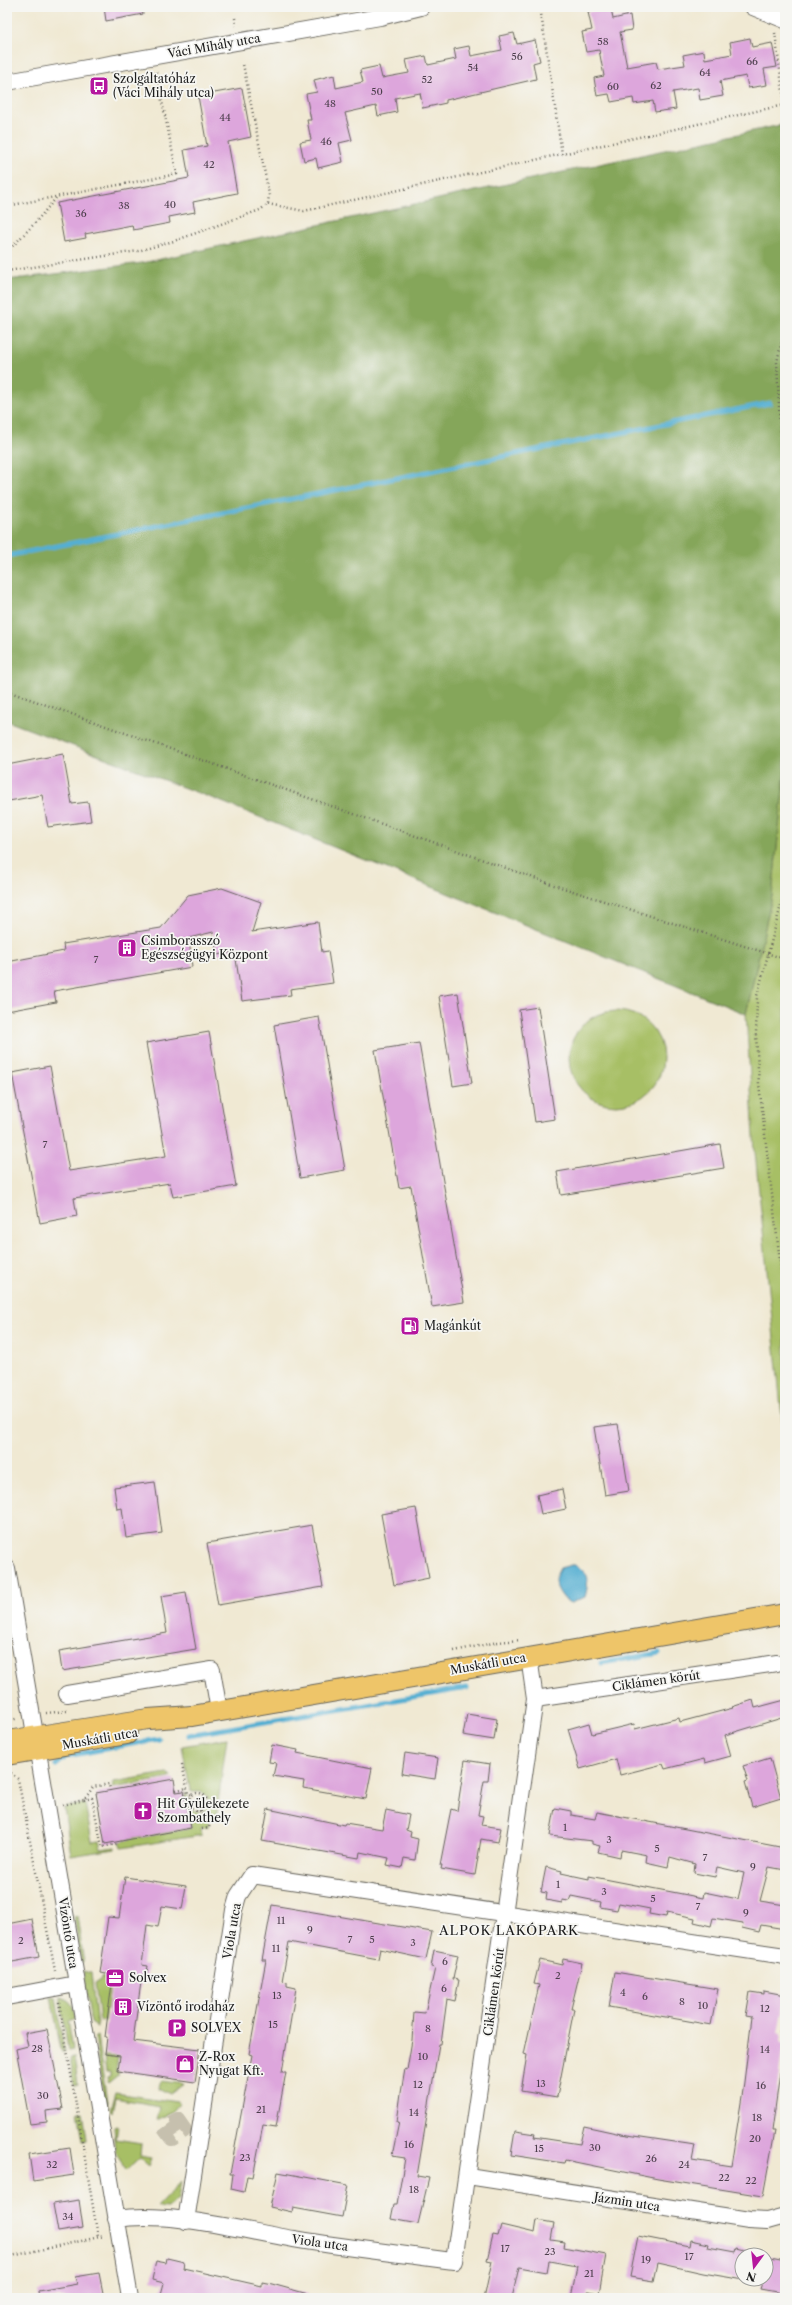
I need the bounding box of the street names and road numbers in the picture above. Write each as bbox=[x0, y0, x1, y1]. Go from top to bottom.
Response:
street label: Váci Mihály utca bbox=[165, 30, 262, 61]
street label: Muskátli utca bbox=[449, 1649, 528, 1678]
street label: Ciklámen körút bbox=[611, 1667, 702, 1694]
street label: Muskátli utca bbox=[61, 1724, 140, 1753]
street label: Vízöntő utca bbox=[55, 1895, 82, 1970]
street label: Viola utca bbox=[219, 1901, 244, 1961]
street label: Ciklámen körút bbox=[480, 1946, 507, 2037]
street label: Jázmin utca bbox=[591, 2189, 662, 2214]
street label: Viola utca bbox=[290, 2231, 350, 2254]

